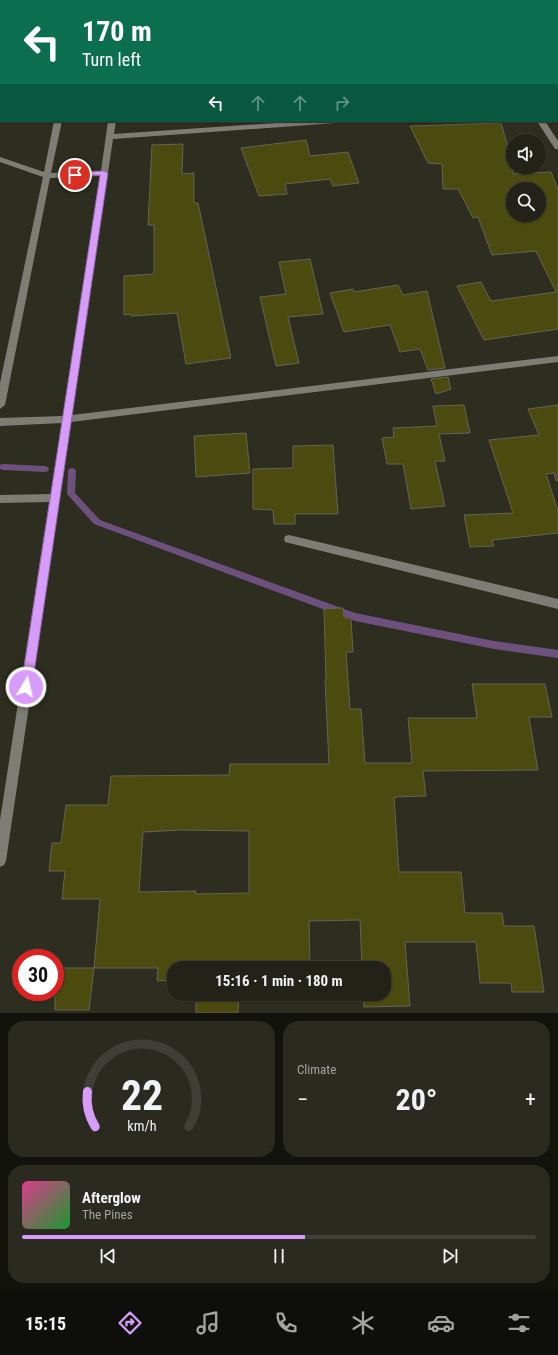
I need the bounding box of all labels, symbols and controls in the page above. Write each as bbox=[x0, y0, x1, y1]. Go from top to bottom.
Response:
text: 170 m bbox=[82, 15, 152, 48]
icon: left bbox=[16, 16, 68, 68]
text: Turn left bbox=[82, 49, 141, 70]
icon: left bbox=[205, 92, 227, 114]
icon: ahead bbox=[247, 92, 269, 114]
icon: ahead bbox=[289, 92, 311, 114]
icon: right bbox=[331, 92, 353, 114]
map controls bbox=[506, 134, 546, 222]
button: sound bbox=[506, 134, 546, 174]
pin bbox=[58, 158, 92, 192]
icon: arrive bbox=[64, 164, 86, 186]
button: search bbox=[506, 182, 546, 222]
position arrow bbox=[5, 666, 47, 708]
speed limit sign: 30 bbox=[12, 949, 64, 1001]
text: 15:16 · 1 min · 180 m bbox=[215, 972, 343, 990]
text: Climate bbox=[297, 1062, 336, 1077]
text: 22 bbox=[120, 1071, 163, 1120]
text: 20° bbox=[396, 1082, 438, 1117]
text: − bbox=[297, 1087, 308, 1112]
text: + bbox=[525, 1087, 536, 1112]
text: km/h bbox=[127, 1118, 156, 1134]
text: Afterglow bbox=[82, 1189, 141, 1207]
text: The Pines bbox=[82, 1207, 133, 1222]
icon: previous bbox=[97, 1245, 119, 1267]
icon: pause bbox=[268, 1245, 290, 1267]
icon: next bbox=[439, 1245, 461, 1267]
icon: directions bbox=[116, 1309, 144, 1337]
icon: music bbox=[194, 1309, 222, 1337]
icon: phone bbox=[272, 1309, 300, 1337]
icon: climate bbox=[349, 1309, 377, 1337]
icon: car bbox=[427, 1309, 455, 1337]
icon: filters bbox=[505, 1309, 533, 1337]
text: 15:15 bbox=[25, 1313, 66, 1334]

